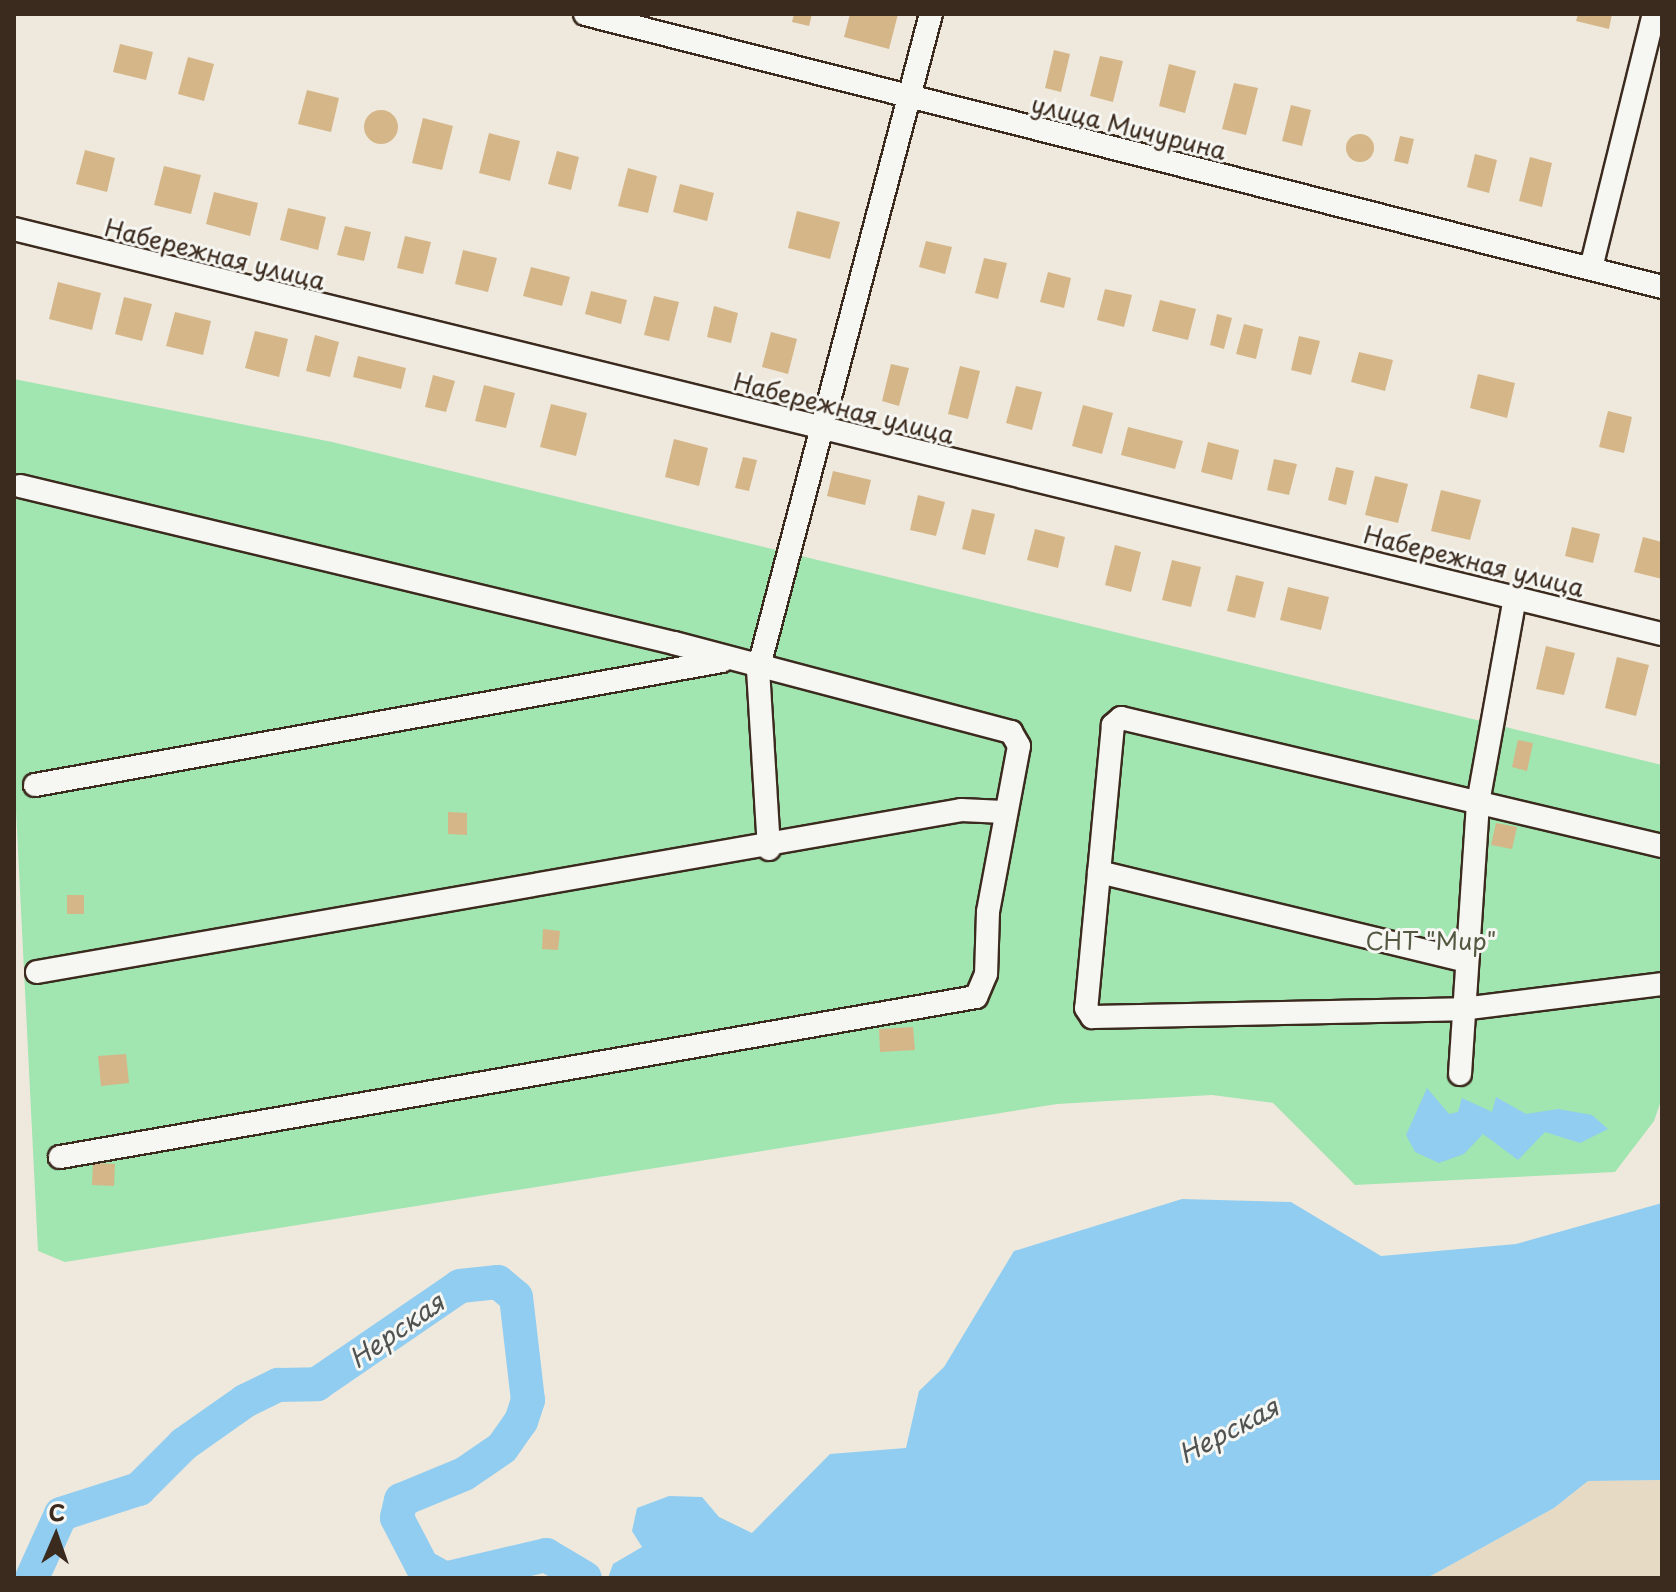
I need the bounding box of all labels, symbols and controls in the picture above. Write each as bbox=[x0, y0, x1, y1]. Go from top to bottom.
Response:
street label: улица Мичурина bbox=[1028, 89, 1230, 165]
street label: Набережная улица bbox=[101, 212, 329, 296]
street label: Набережная улица bbox=[730, 366, 958, 450]
street label: Набережная улица bbox=[1360, 519, 1588, 603]
park label: СНТ "Мир" bbox=[1365, 927, 1497, 955]
water label: Нерская bbox=[342, 1286, 450, 1374]
water label: Нерская bbox=[1173, 1391, 1283, 1469]
text: С bbox=[48, 1495, 66, 1528]
north arrow bbox=[16, 1496, 96, 1576]

